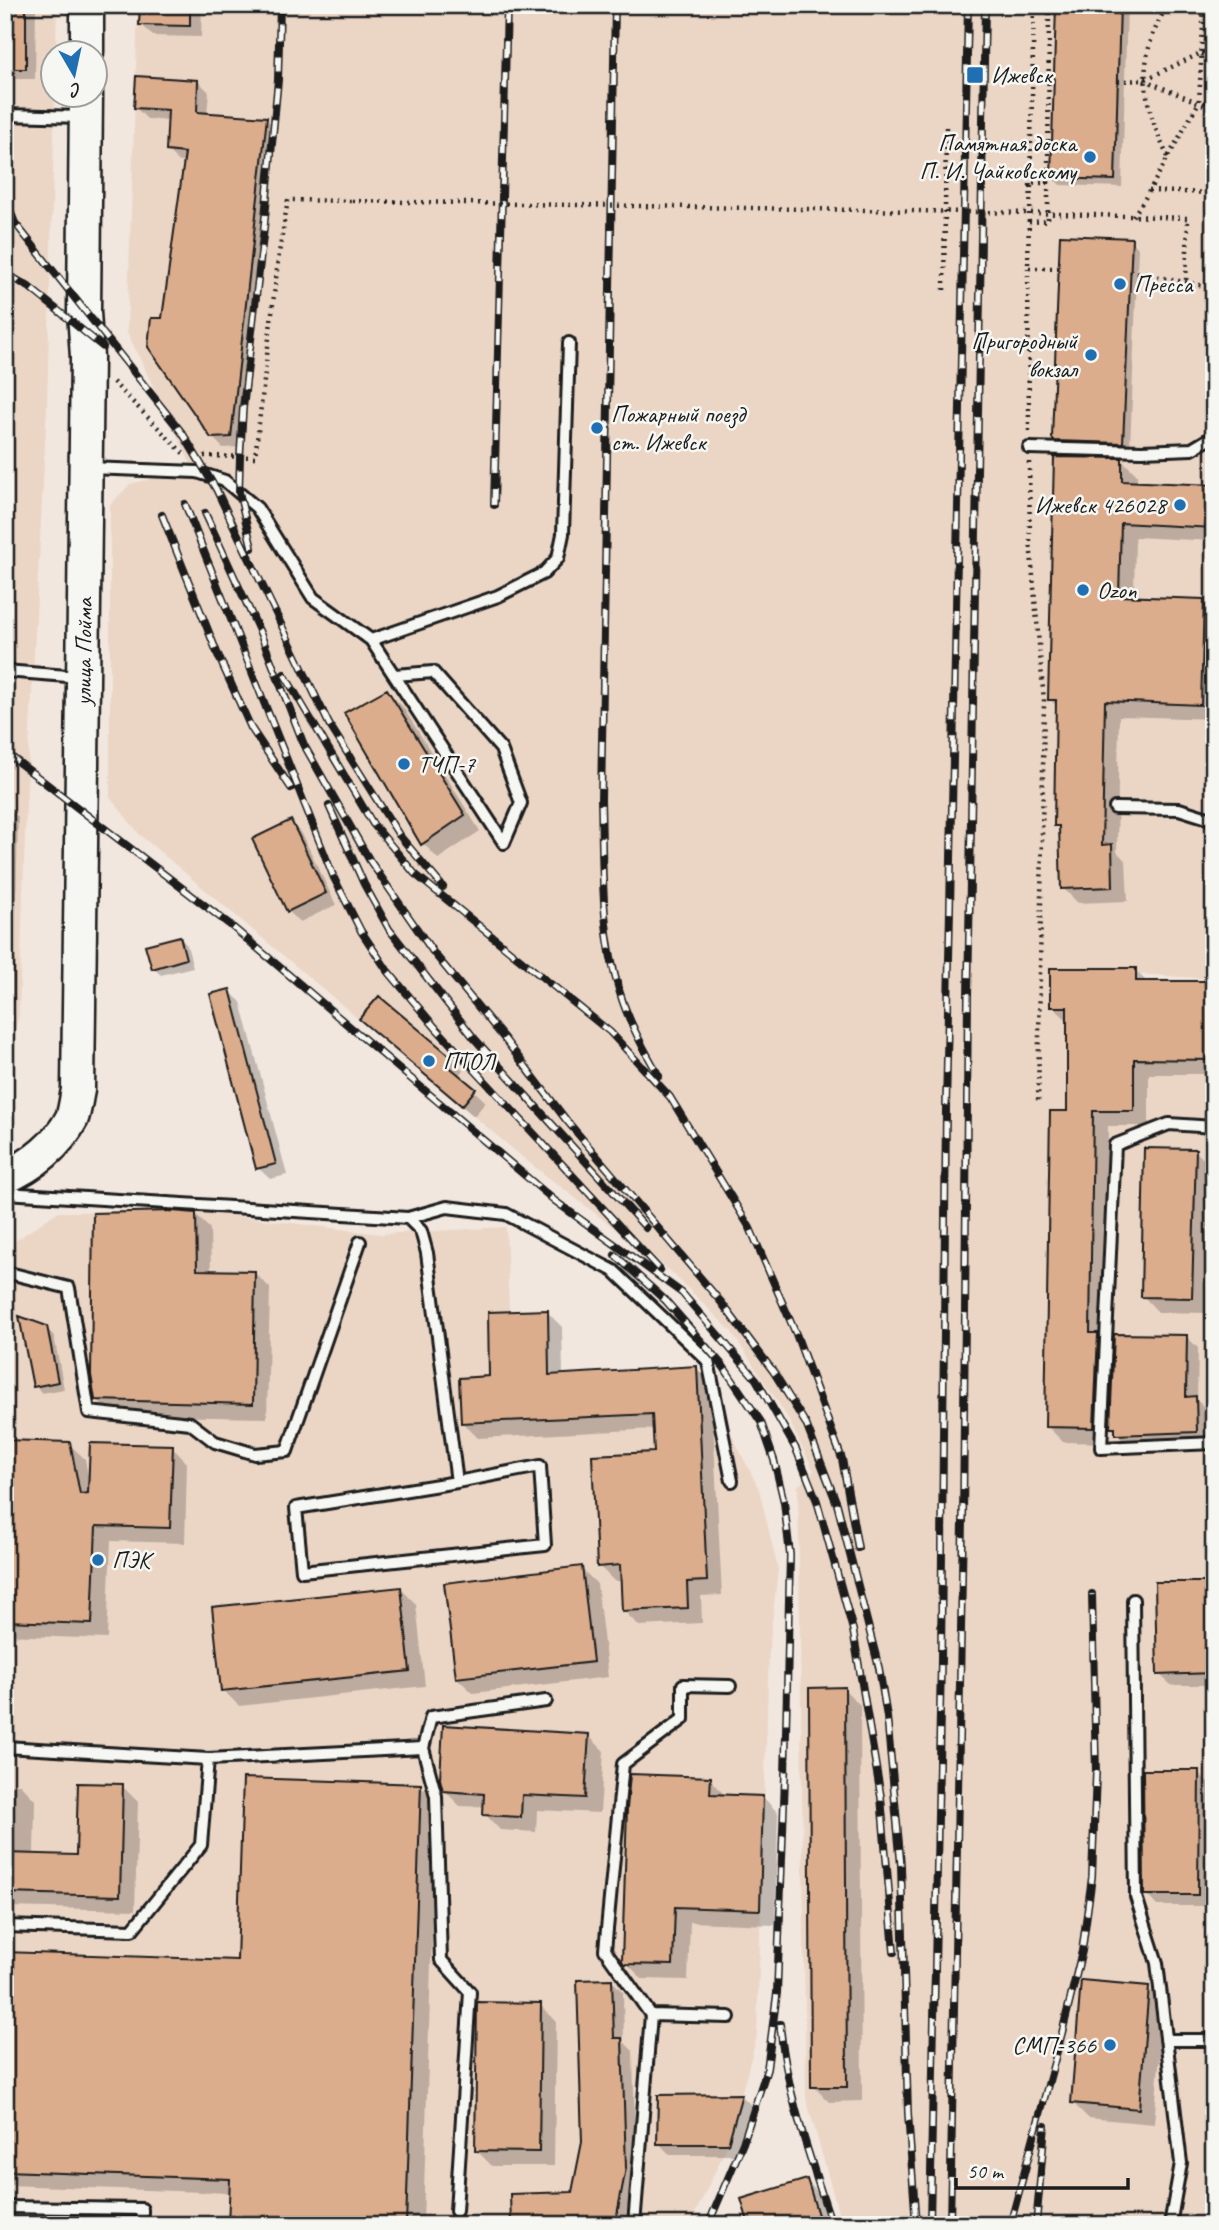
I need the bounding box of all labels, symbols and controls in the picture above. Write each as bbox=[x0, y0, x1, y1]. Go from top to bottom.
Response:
north arrow bbox=[38, 38, 108, 108]
place label: Ижевск bbox=[991, 60, 1054, 90]
marker: Ижевск bbox=[965, 65, 985, 85]
text: С bbox=[67, 77, 83, 103]
place label: Памятная доска П. И. Чайковскому bbox=[919, 128, 1078, 186]
marker: Памятная доска П. И. Чайковскому bbox=[1082, 149, 1098, 165]
place label: Пресса bbox=[1134, 269, 1194, 299]
marker: Пресса bbox=[1112, 276, 1128, 292]
place label: Пригородный вокзал bbox=[971, 326, 1079, 384]
marker: Пригородный вокзал bbox=[1083, 347, 1099, 363]
place label: Пожарный поезд ст. Ижевск bbox=[611, 399, 748, 457]
marker: Пожарный поезд ст. Ижевск bbox=[589, 420, 605, 436]
place label: Ижевск 426028 bbox=[1035, 490, 1168, 520]
marker: Ижевск 426028 bbox=[1172, 497, 1188, 513]
place label: Ozon bbox=[1097, 575, 1137, 605]
marker: Ozon bbox=[1075, 582, 1091, 598]
street label: улица Пойма bbox=[68, 596, 99, 708]
place label: ТЧП-7 bbox=[418, 749, 476, 779]
marker: ТЧП-7 bbox=[396, 756, 412, 772]
place label: ПТОЛ bbox=[443, 1046, 497, 1076]
marker: ПТОЛ bbox=[421, 1053, 437, 1069]
place label: ПЭК bbox=[112, 1545, 155, 1575]
marker: ПЭК bbox=[90, 1552, 106, 1568]
place label: СМП-366 bbox=[1012, 2030, 1097, 2060]
marker: СМП-366 bbox=[1102, 2037, 1118, 2053]
scale bar bbox=[956, 2146, 1128, 2190]
text: 50 m bbox=[967, 2158, 1005, 2184]

